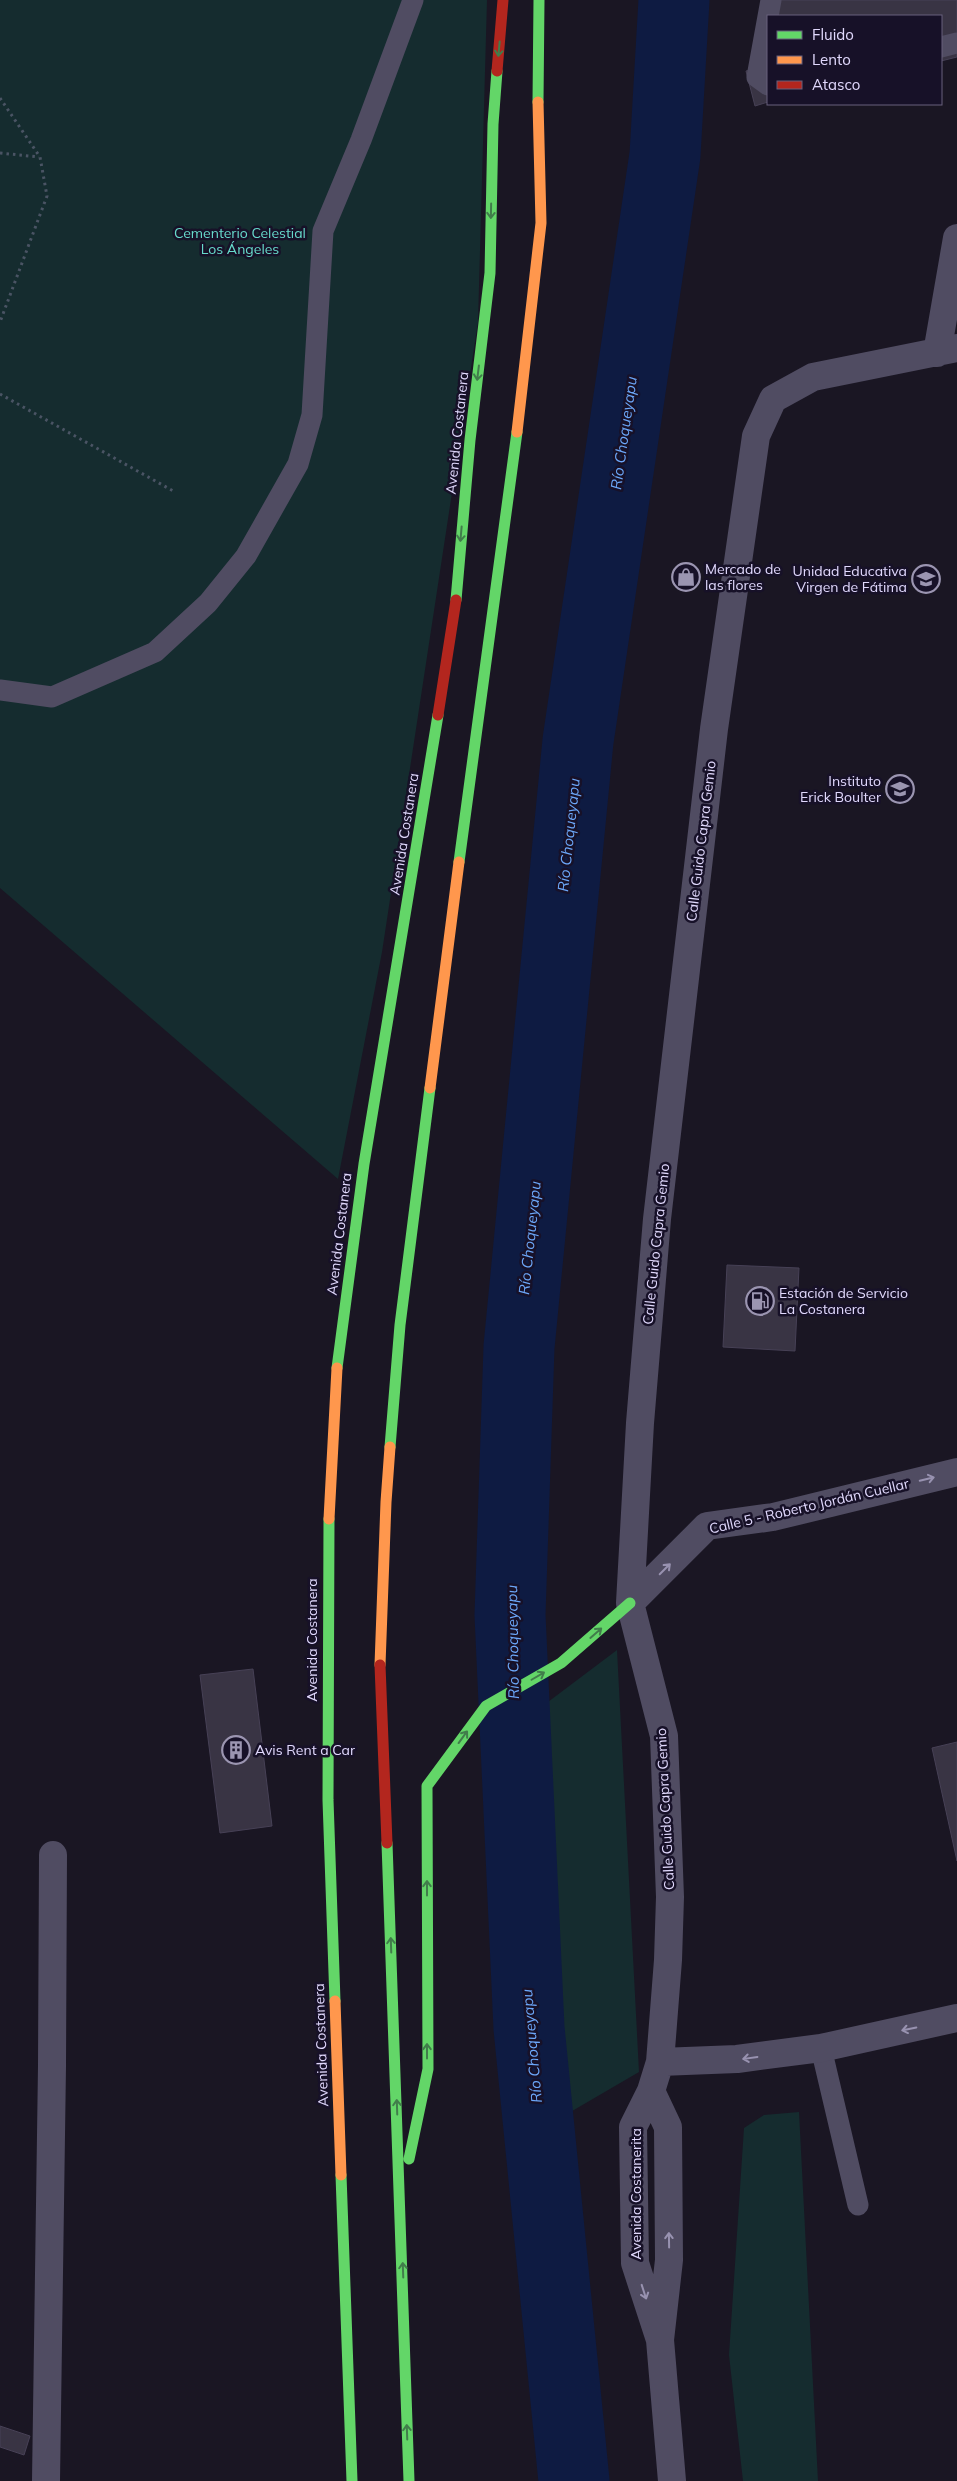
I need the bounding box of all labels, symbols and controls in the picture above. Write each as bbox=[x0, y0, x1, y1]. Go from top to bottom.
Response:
legend bbox=[767, 15, 942, 105]
text: Fluido bbox=[812, 25, 854, 44]
one-way arrow bbox=[495, 40, 504, 56]
text: Lento bbox=[812, 50, 851, 69]
text: Atasco bbox=[812, 75, 860, 94]
one-way arrow bbox=[486, 202, 496, 219]
park label: Cementerio Celestial Los Ángeles bbox=[174, 224, 306, 258]
one-way arrow bbox=[473, 364, 483, 380]
street label: Avenida Costanera bbox=[442, 371, 472, 495]
water label: Río Choqueyapu bbox=[606, 375, 641, 491]
one-way arrow bbox=[457, 526, 466, 542]
place label: Mercado de las flores bbox=[705, 560, 781, 594]
shop icon: Mercado de las flores bbox=[671, 562, 701, 592]
place label: Unidad Educativa Virgen de Fátima bbox=[793, 562, 907, 596]
school or university icon: Unidad Educativa Virgen de Fátima bbox=[911, 564, 941, 594]
street label: Calle Guido Capra Gemio bbox=[682, 759, 720, 923]
street label: Avenida Costanera bbox=[385, 772, 423, 896]
place label: Instituto Erick Boulter bbox=[800, 772, 882, 806]
school or university icon: Instituto Erick Boulter bbox=[885, 774, 915, 804]
water label: Río Choqueyapu bbox=[553, 777, 584, 893]
street label: Calle Guido Capra Gemio bbox=[639, 1162, 673, 1326]
street label: Avenida Costanera bbox=[323, 1172, 355, 1296]
water label: Río Choqueyapu bbox=[514, 1180, 545, 1296]
place label: Estación de Servicio La Costanera bbox=[779, 1284, 908, 1318]
fuel station icon: Estación de Servicio La Costanera bbox=[745, 1286, 775, 1316]
street label: Calle 5 - Roberto Jordán Cuellar bbox=[707, 1474, 911, 1538]
one-way arrow bbox=[919, 1474, 935, 1483]
one-way arrow bbox=[659, 1563, 671, 1575]
street label: Avenida Costanera bbox=[303, 1578, 321, 1702]
water label: Río Choqueyapu bbox=[502, 1584, 523, 1699]
one-way arrow bbox=[589, 1628, 602, 1639]
one-way arrow bbox=[531, 1671, 546, 1681]
street label: Calle Guido Capra Gemio bbox=[652, 1728, 678, 1890]
one-way arrow bbox=[458, 1731, 468, 1745]
building icon: Avis Rent a Car bbox=[221, 1735, 251, 1765]
place label: Avis Rent a Car bbox=[255, 1741, 356, 1759]
one-way arrow bbox=[422, 1880, 432, 1896]
one-way arrow bbox=[386, 1937, 396, 1954]
street label: Avenida Costanera bbox=[310, 1983, 332, 2107]
water label: Río Choqueyapu bbox=[517, 1988, 546, 2104]
one-way arrow bbox=[902, 2024, 918, 2034]
one-way arrow bbox=[423, 2043, 432, 2059]
one-way arrow bbox=[742, 2053, 758, 2063]
one-way arrow bbox=[393, 2100, 402, 2116]
street label: Avenida Costanerita bbox=[627, 2128, 645, 2260]
one-way arrow bbox=[664, 2232, 674, 2248]
one-way arrow bbox=[398, 2262, 407, 2278]
one-way arrow bbox=[640, 2284, 649, 2299]
one-way arrow bbox=[403, 2425, 412, 2441]

